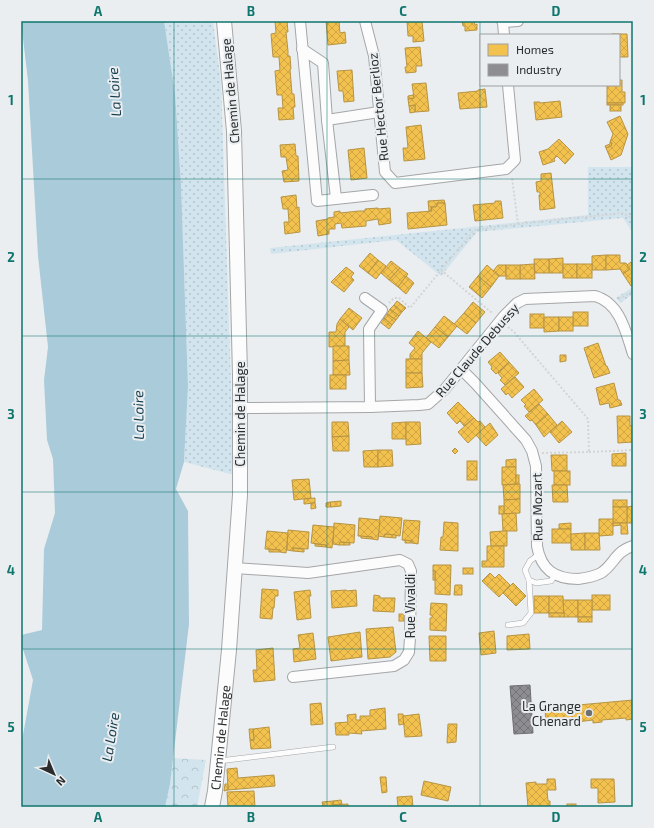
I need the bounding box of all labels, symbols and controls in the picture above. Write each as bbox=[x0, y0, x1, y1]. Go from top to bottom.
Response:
text: A bbox=[94, 3, 103, 19]
text: B bbox=[247, 3, 255, 19]
text: C bbox=[399, 3, 407, 19]
text: D bbox=[552, 3, 561, 19]
legend bbox=[480, 34, 620, 86]
street label: Chemin de Halage bbox=[217, 38, 243, 144]
text: Homes bbox=[516, 42, 554, 56]
street label: Rue Hector Berlioz bbox=[364, 52, 392, 162]
text: Industry bbox=[516, 62, 562, 76]
water label: La Loire bbox=[104, 66, 124, 117]
text: 1 bbox=[8, 92, 14, 108]
text: 1 bbox=[640, 92, 646, 108]
text: 2 bbox=[7, 249, 15, 265]
text: 2 bbox=[639, 249, 647, 265]
street label: Rue Claude Debussy bbox=[432, 300, 522, 400]
street label: Chemin de Halage bbox=[232, 361, 248, 467]
water label: La Loire bbox=[129, 390, 147, 440]
text: 3 bbox=[7, 406, 15, 422]
text: 3 bbox=[639, 406, 647, 422]
street label: Rue Mozart bbox=[528, 473, 546, 541]
text: 4 bbox=[7, 562, 15, 578]
text: 4 bbox=[639, 562, 647, 578]
street label: Rue Vivaldi bbox=[402, 574, 418, 638]
street label: Chemin de Halage bbox=[207, 684, 233, 791]
place label: La Grange Chenard bbox=[522, 698, 581, 729]
marker: La Grange Chenard bbox=[584, 708, 594, 718]
water label: La Loire bbox=[98, 711, 122, 763]
text: 5 bbox=[7, 719, 15, 735]
text: 5 bbox=[639, 719, 647, 735]
north arrow bbox=[34, 754, 74, 794]
text: N bbox=[54, 774, 69, 789]
text: A bbox=[94, 809, 103, 825]
text: B bbox=[247, 809, 255, 825]
text: C bbox=[399, 809, 407, 825]
text: D bbox=[552, 809, 561, 825]

